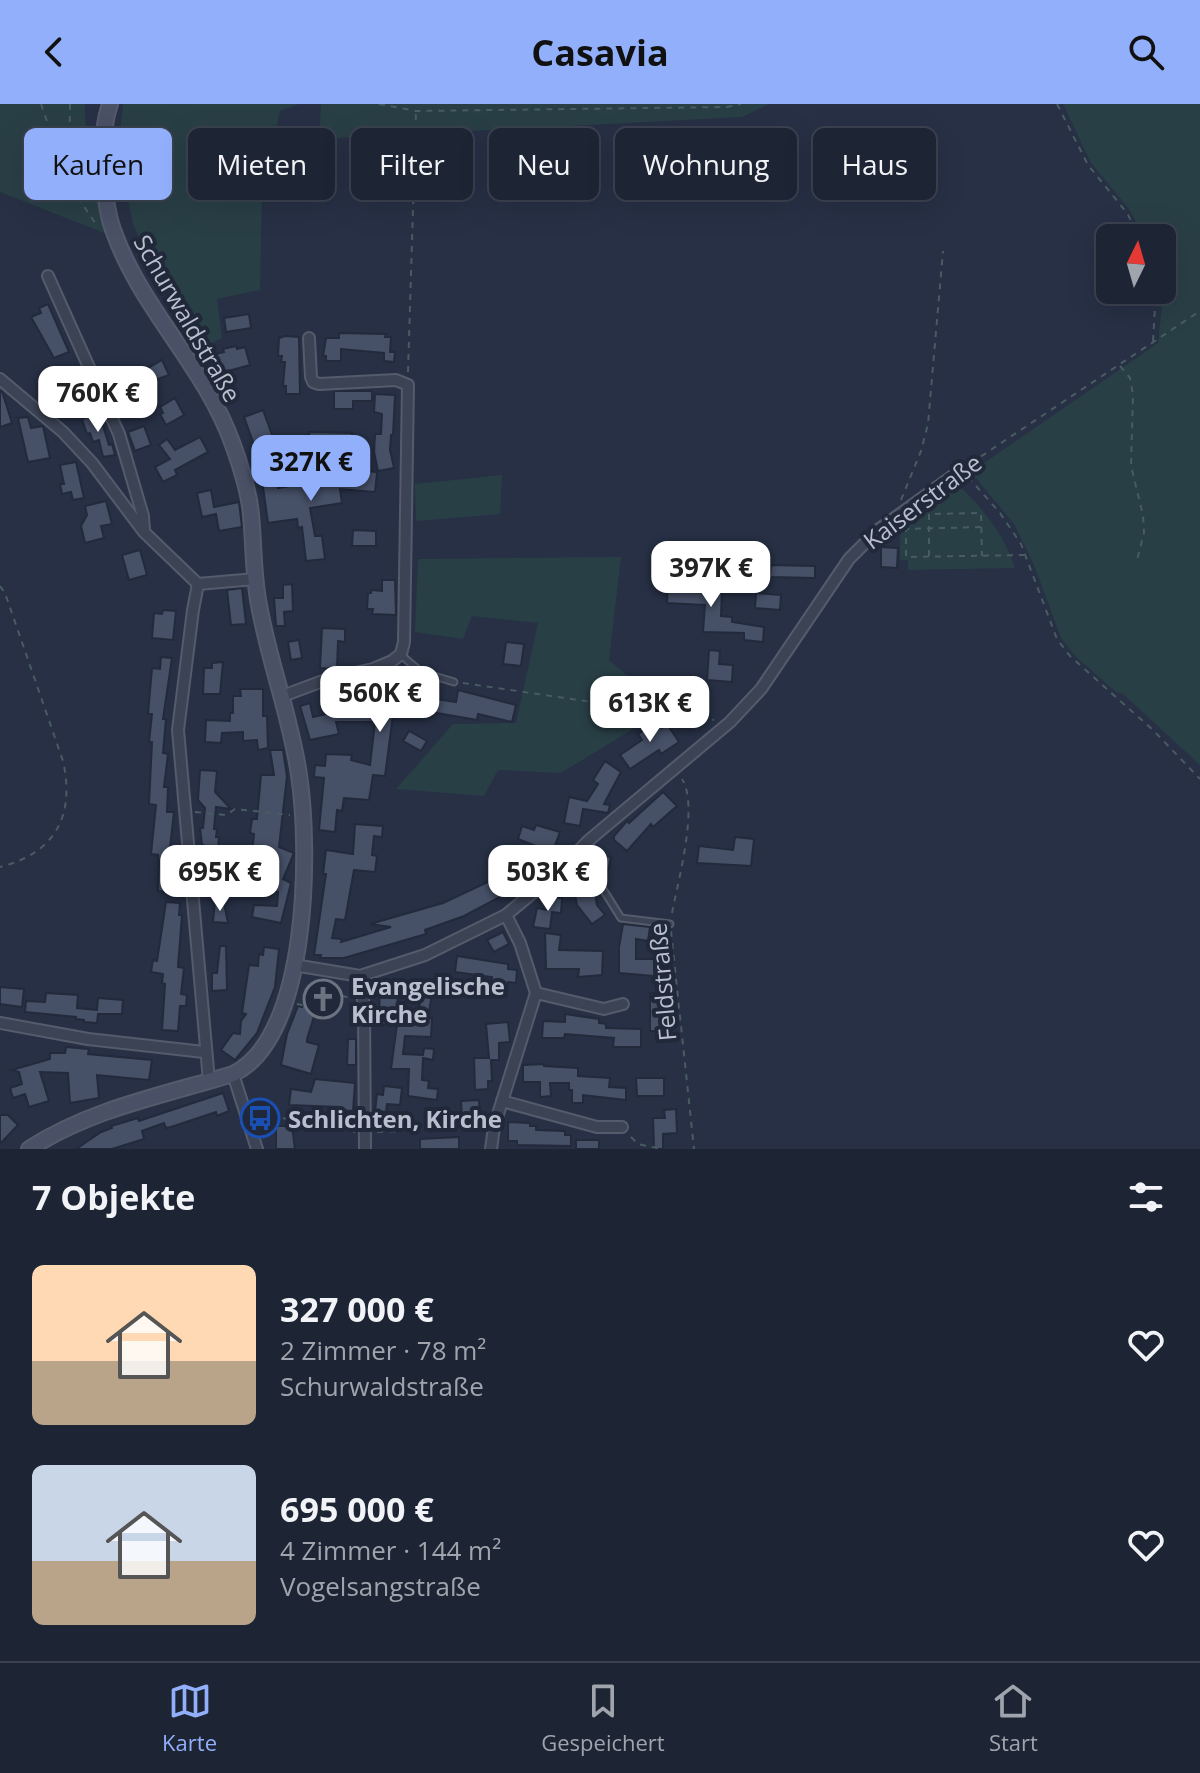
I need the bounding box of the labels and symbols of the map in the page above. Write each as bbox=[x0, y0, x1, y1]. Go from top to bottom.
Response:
north arrow bbox=[1096, 224, 1176, 304]
street label: Schurwaldstraße bbox=[127, 228, 249, 408]
pin: 760K € bbox=[33, 366, 163, 434]
pin: 327K € bbox=[246, 435, 376, 503]
street label: Kaiserstraße bbox=[856, 446, 988, 556]
pin: 397K € bbox=[646, 541, 776, 609]
pin: 560K € bbox=[315, 666, 445, 734]
pin: 613K € bbox=[585, 676, 715, 744]
pin: 695K € bbox=[155, 845, 285, 913]
pin: 503K € bbox=[483, 845, 613, 913]
street label: Feldstraße bbox=[640, 922, 684, 1042]
place label: Evangelische Kirche bbox=[351, 969, 505, 1030]
church icon: Evangelische Kirche bbox=[302, 978, 344, 1020]
bus stop icon: Schlichten, Kirche bbox=[239, 1097, 281, 1139]
place label: Schlichten, Kirche bbox=[288, 1102, 502, 1135]

